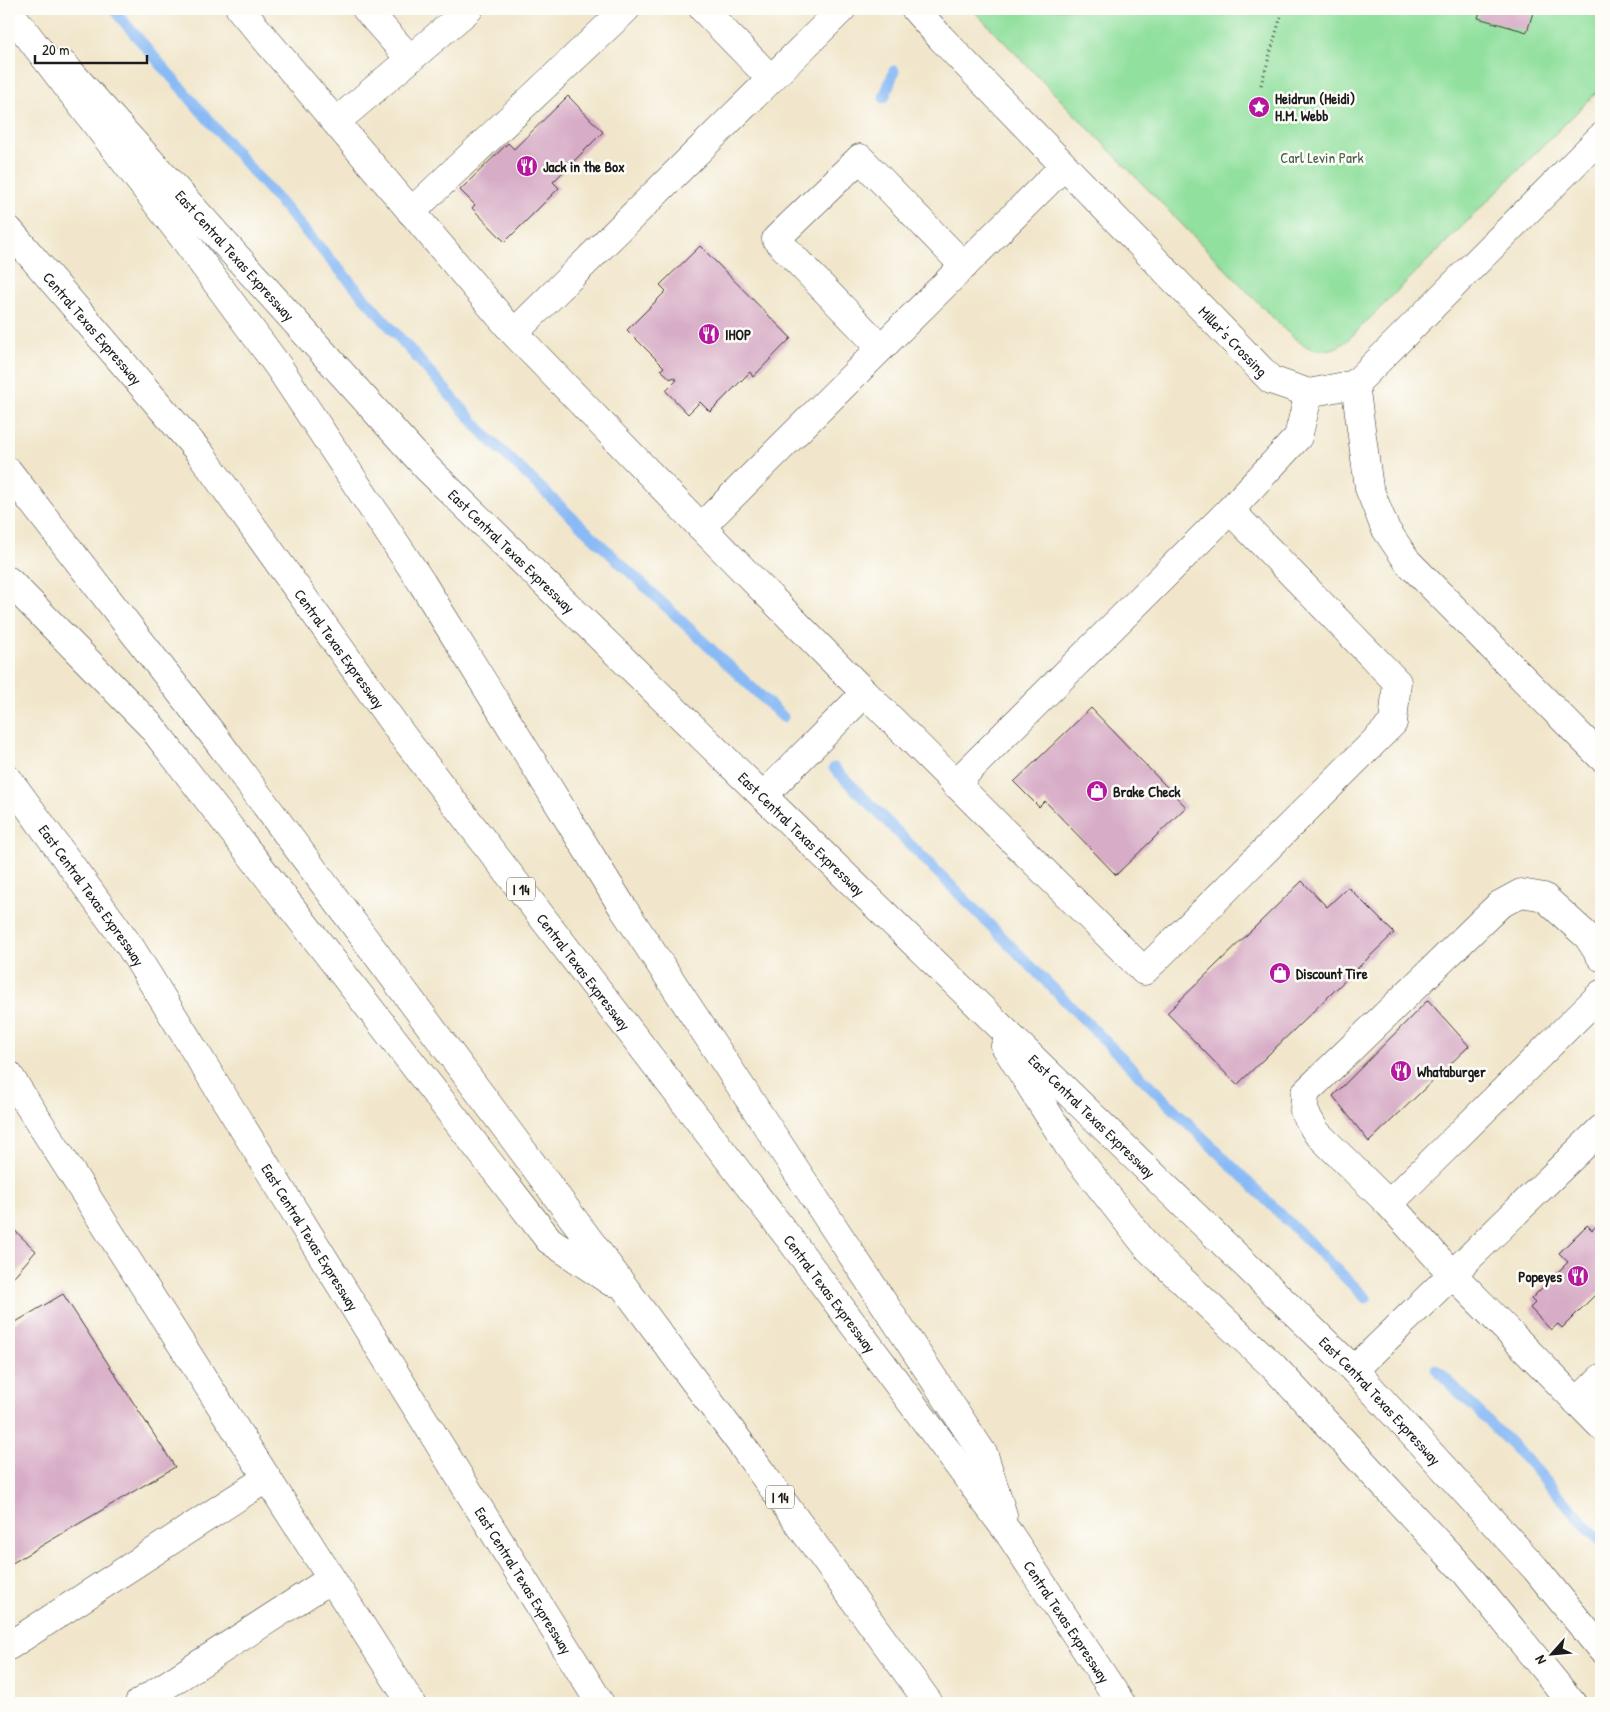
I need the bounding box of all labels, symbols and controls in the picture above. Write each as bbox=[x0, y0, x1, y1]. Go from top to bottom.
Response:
scale bar bbox=[35, 32, 148, 64]
text: 20 m bbox=[42, 39, 69, 60]
place label: Heidrun (Heidi) H.M. Webb bbox=[1275, 88, 1355, 126]
place icon: Heidrun (Heidi) H.M. Webb bbox=[1247, 95, 1271, 119]
park label: Carl Levin Park bbox=[1280, 147, 1364, 168]
restaurant icon: Jack in the Box bbox=[515, 154, 539, 178]
place label: Jack in the Box bbox=[543, 156, 625, 177]
street label: East Central Texas Expressway bbox=[171, 185, 300, 325]
street label: Central Texas Expressway bbox=[39, 267, 147, 389]
street label: Miller's Crossing bbox=[1194, 301, 1273, 381]
restaurant icon: IHOP bbox=[697, 322, 721, 346]
place label: IHOP bbox=[725, 324, 751, 345]
street label: East Central Texas Expressway bbox=[444, 484, 580, 618]
street label: Central Texas Expressway bbox=[290, 584, 390, 712]
street label: East Central Texas Expressway bbox=[734, 767, 870, 900]
shop icon: Brake Check bbox=[1085, 779, 1109, 803]
place label: Brake Check bbox=[1113, 781, 1181, 802]
street label: East Central Texas Expressway bbox=[34, 820, 150, 970]
road number: I 14 bbox=[507, 878, 535, 901]
street label: Central Texas Expressway bbox=[532, 909, 636, 1034]
shop icon: Discount Tire bbox=[1268, 961, 1292, 985]
place label: Discount Tire bbox=[1296, 963, 1368, 984]
street label: East Central Texas Expressway bbox=[1024, 1049, 1160, 1182]
restaurant icon: Whataburger bbox=[1389, 1059, 1413, 1083]
place label: Whataburger bbox=[1417, 1061, 1486, 1083]
street label: East Central Texas Expressway bbox=[257, 1160, 364, 1315]
street label: Central Texas Expressway bbox=[779, 1230, 881, 1357]
restaurant icon: Popeyes bbox=[1566, 1264, 1590, 1288]
place label: Popeyes bbox=[1518, 1266, 1562, 1288]
street label: East Central Texas Expressway bbox=[1315, 1331, 1446, 1469]
road number: I 14 bbox=[766, 1485, 794, 1508]
street label: East Central Texas Expressway bbox=[470, 1503, 577, 1658]
street label: Central Texas Expressway bbox=[1019, 1556, 1115, 1687]
north arrow bbox=[1528, 1630, 1578, 1680]
text: N bbox=[1530, 1652, 1550, 1668]

